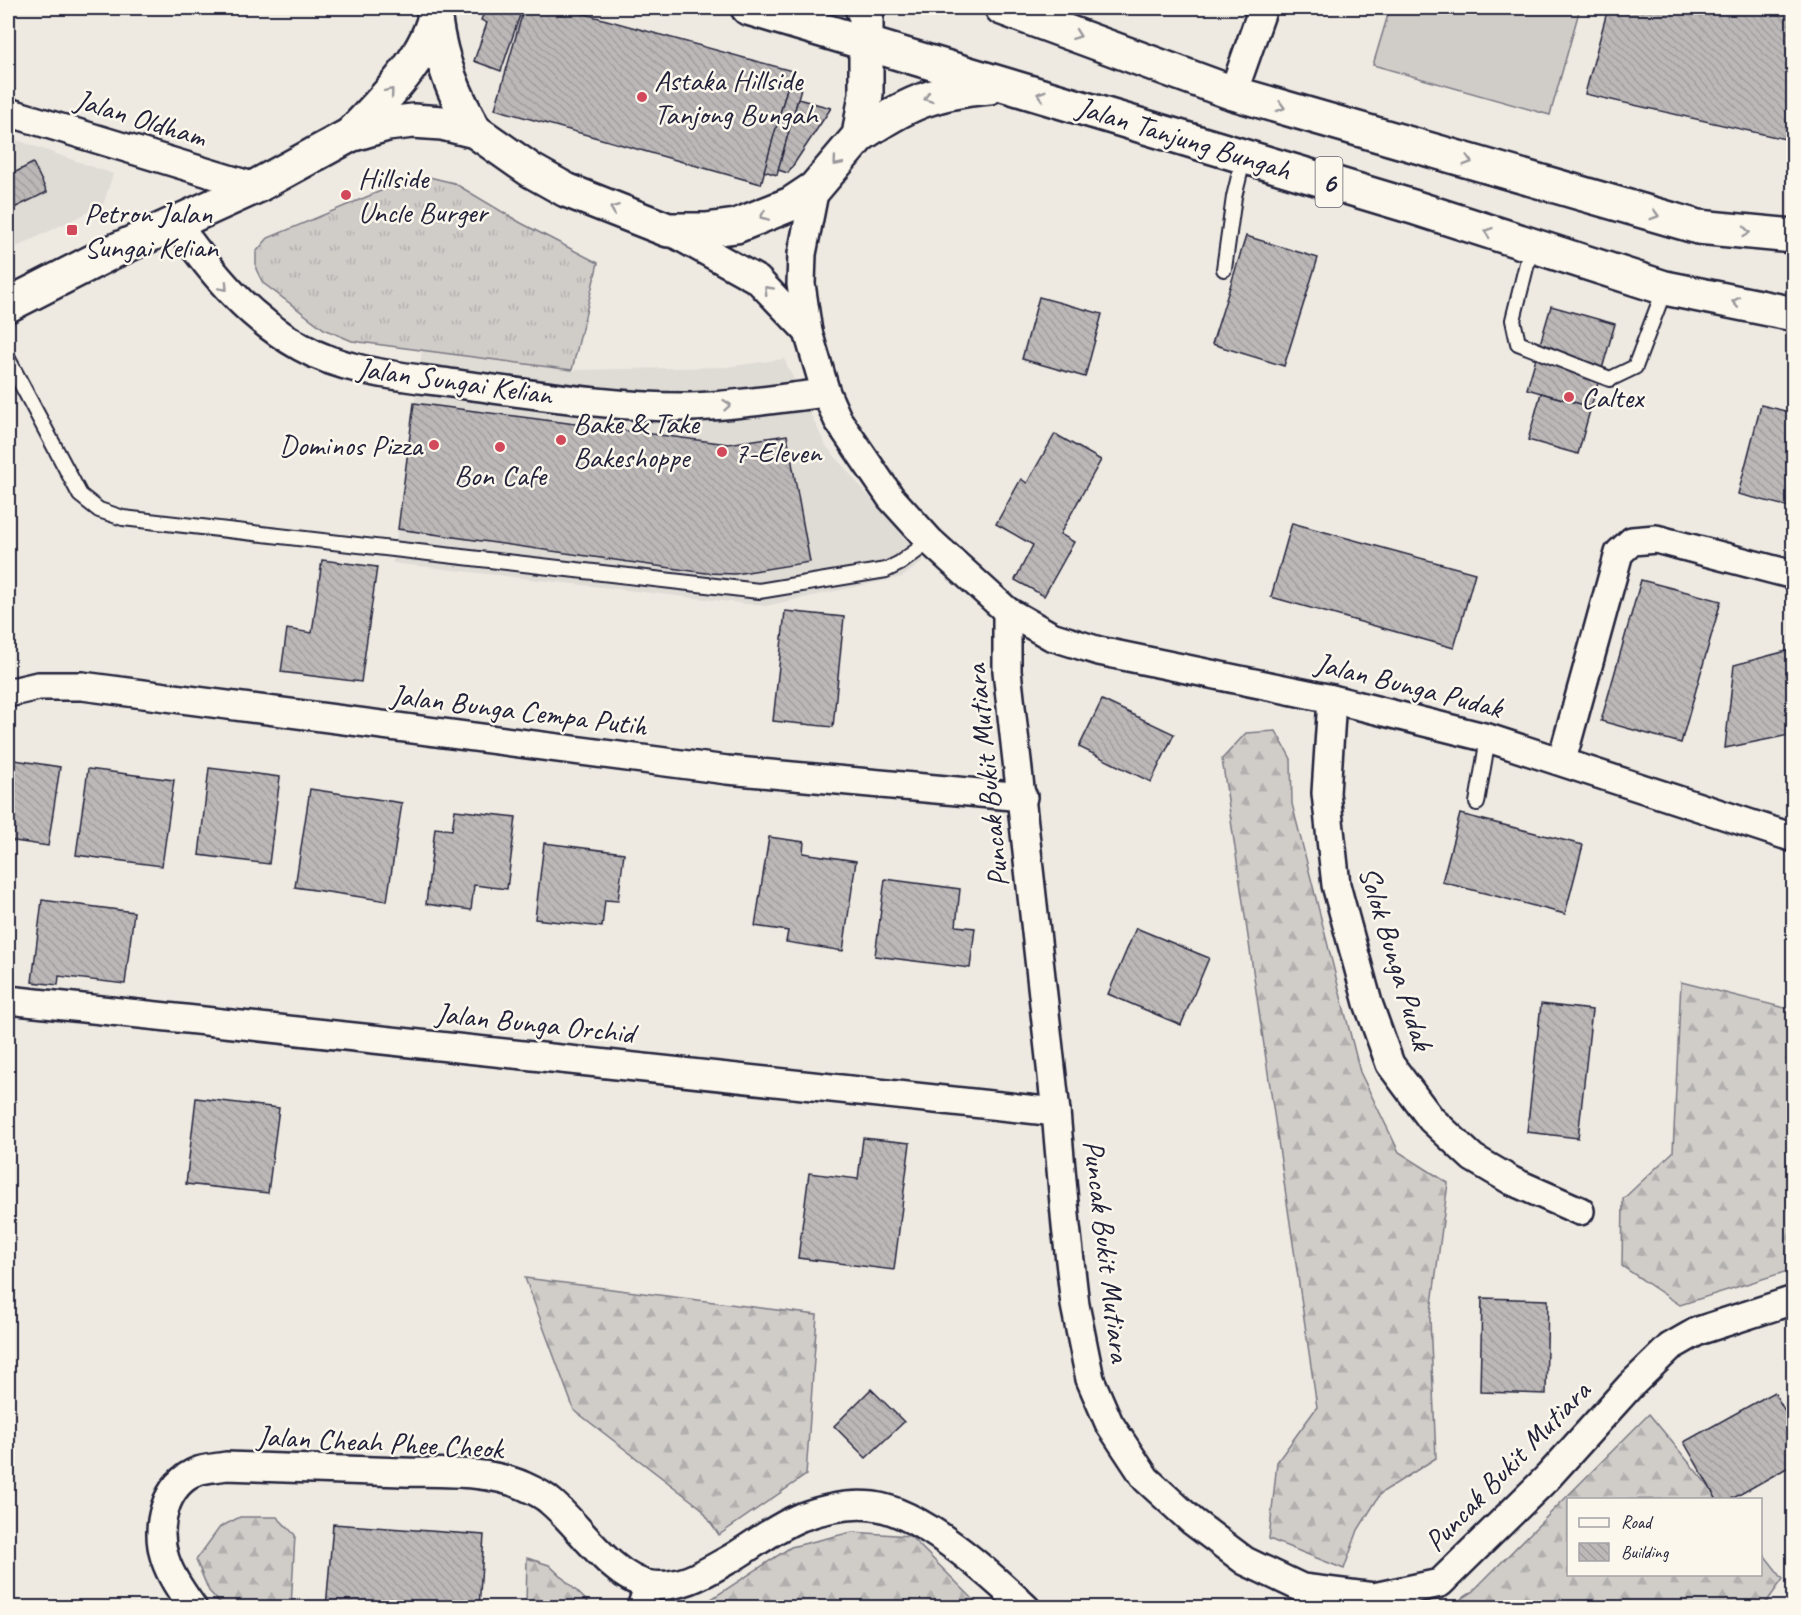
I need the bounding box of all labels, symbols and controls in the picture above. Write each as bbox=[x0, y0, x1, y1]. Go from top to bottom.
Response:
one-way arrow bbox=[1071, 28, 1082, 40]
place label: Astaka Hillside Tanjong Bungah bbox=[654, 61, 820, 133]
street label: Jalan Oldham bbox=[69, 79, 212, 156]
street label: Jalan Tanjung Bungah bbox=[1071, 87, 1296, 189]
one-way arrow bbox=[383, 88, 394, 99]
marker: Astaka Hillside Tanjong Bungah bbox=[635, 90, 649, 104]
one-way arrow bbox=[923, 90, 934, 103]
one-way arrow bbox=[1036, 90, 1047, 102]
one-way arrow bbox=[1275, 100, 1286, 112]
one-way arrow bbox=[1462, 154, 1473, 166]
one-way arrow bbox=[833, 155, 844, 166]
road number: 6 bbox=[1316, 157, 1342, 207]
place label: Hillside Uncle Burger bbox=[358, 159, 489, 231]
marker: Hillside Uncle Burger bbox=[339, 188, 353, 202]
place label: Petron Jalan Sungai Kelian bbox=[84, 194, 220, 266]
one-way arrow bbox=[609, 204, 620, 216]
one-way arrow bbox=[1649, 208, 1660, 220]
one-way arrow bbox=[759, 209, 770, 221]
marker: Petron Jalan Sungai Kelian bbox=[65, 223, 79, 237]
one-way arrow bbox=[1741, 225, 1750, 237]
one-way arrow bbox=[1483, 227, 1494, 240]
one-way arrow bbox=[217, 280, 228, 290]
one-way arrow bbox=[764, 286, 775, 296]
one-way arrow bbox=[1731, 296, 1741, 309]
street label: Jalan Sungai Kelian bbox=[353, 348, 556, 414]
place label: Caltex bbox=[1581, 378, 1646, 416]
marker: Caltex bbox=[1562, 390, 1576, 404]
one-way arrow bbox=[722, 399, 732, 412]
place label: Bake & Take Bakeshoppe bbox=[573, 404, 701, 476]
place label: Dominos Pizza bbox=[279, 426, 424, 464]
marker: Bake & Take Bakeshoppe bbox=[554, 433, 568, 447]
place label: 7-Eleven bbox=[734, 433, 823, 471]
marker: Dominos Pizza bbox=[427, 438, 441, 452]
marker: Bon Cafe bbox=[493, 440, 507, 454]
marker: 7-Eleven bbox=[715, 445, 729, 459]
place label: Bon Cafe bbox=[454, 456, 548, 494]
street label: Jalan Bunga Pudak bbox=[1310, 643, 1508, 727]
street label: Puncak Bukit Mutiara bbox=[956, 661, 1018, 889]
street label: Jalan Bunga Cempa Putih bbox=[387, 675, 651, 745]
street label: Solok Bunga Pudak bbox=[1350, 862, 1443, 1056]
street label: Jalan Bunga Orchid bbox=[432, 993, 640, 1053]
street label: Puncak Bukit Mutiara bbox=[1075, 1138, 1140, 1366]
street label: Puncak Bukit Mutiara bbox=[1416, 1371, 1600, 1560]
street label: Jalan Cheah Phee Cheok bbox=[254, 1416, 506, 1468]
legend bbox=[1567, 1498, 1762, 1576]
text: Road bbox=[1621, 1511, 1654, 1533]
text: Building bbox=[1621, 1541, 1670, 1563]

